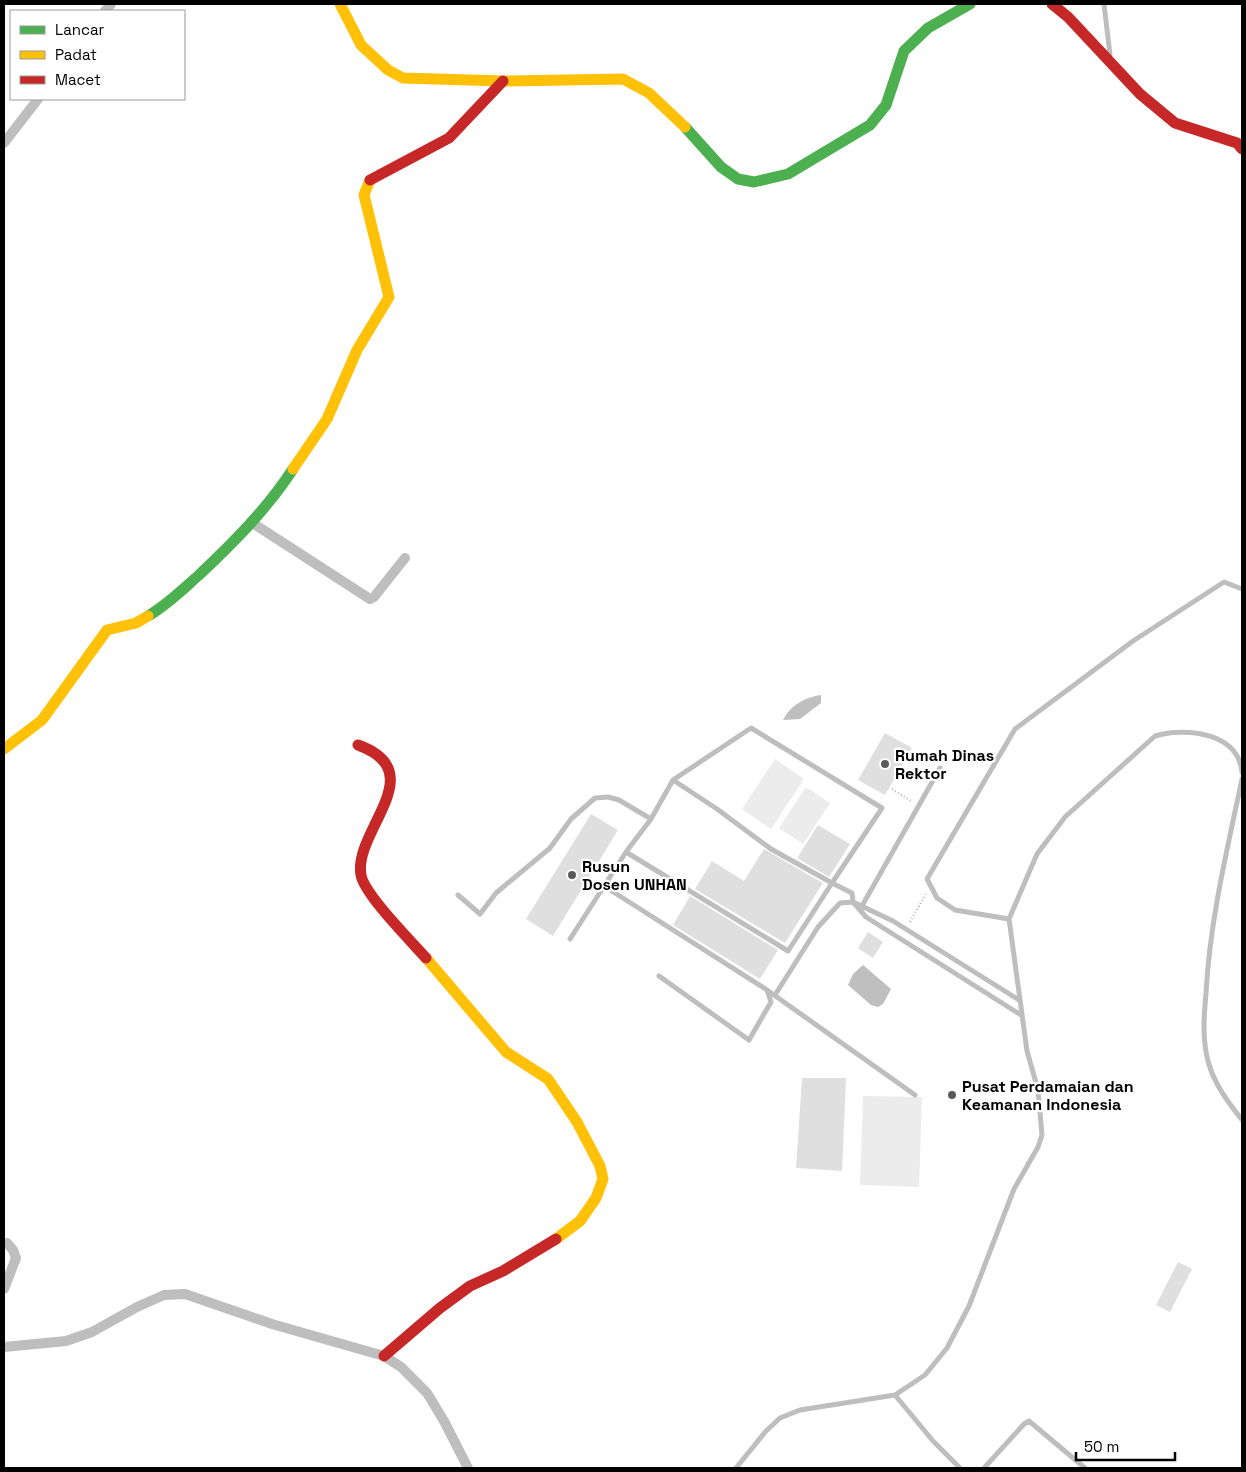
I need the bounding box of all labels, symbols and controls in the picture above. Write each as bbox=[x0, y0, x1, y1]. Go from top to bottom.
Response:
legend bbox=[10, 10, 185, 100]
text: Lancar bbox=[55, 20, 105, 39]
text: Padat bbox=[55, 45, 97, 64]
text: Macet bbox=[55, 70, 101, 89]
place label: Rumah Dinas Rektor bbox=[895, 745, 994, 784]
marker: Rumah Dinas Rektor bbox=[879, 758, 891, 770]
place label: Rusun Dosen UNHAN bbox=[582, 856, 687, 895]
marker: Rusun Dosen UNHAN bbox=[566, 869, 578, 881]
place label: Pusat Perdamaian dan Keamanan Indonesia bbox=[962, 1076, 1134, 1115]
marker: Pusat Perdamaian dan Keamanan Indonesia bbox=[946, 1089, 958, 1101]
scale bar bbox=[1076, 1430, 1175, 1462]
text: 50 m bbox=[1084, 1437, 1119, 1456]

